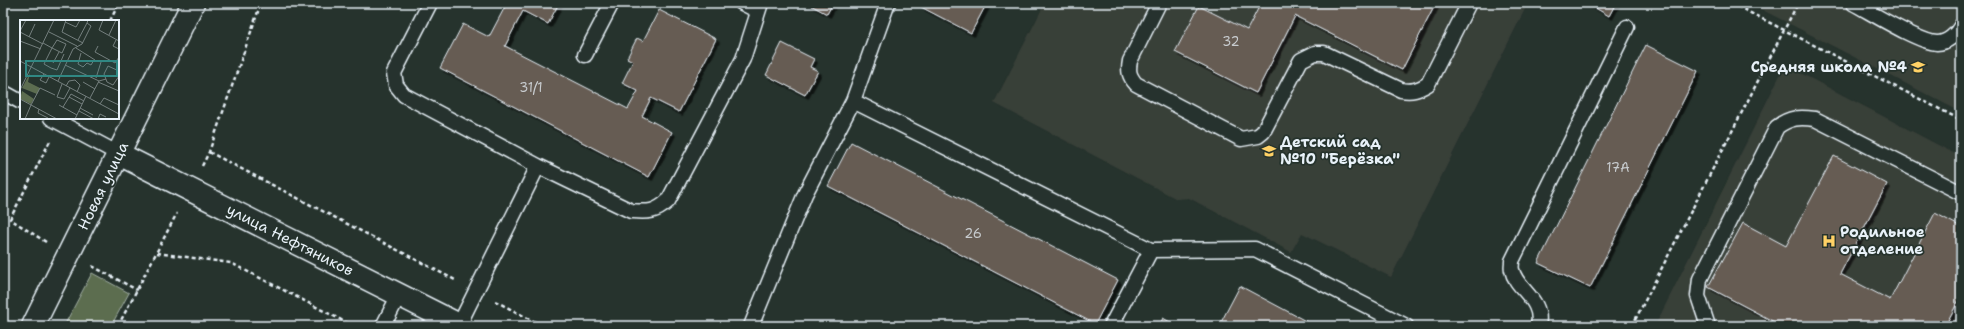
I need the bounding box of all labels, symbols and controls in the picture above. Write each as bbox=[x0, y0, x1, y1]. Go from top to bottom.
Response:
inset map bbox=[20, 20, 119, 119]
house number: 32 bbox=[1222, 33, 1240, 50]
place label: Средняя школа №4 bbox=[1751, 57, 1907, 77]
school or university icon: Средняя школа №4 bbox=[1910, 59, 1926, 75]
house number: 31/1 bbox=[519, 79, 543, 96]
place label: Детский сад №10 "Берёзка" bbox=[1280, 132, 1400, 169]
street label: Новая улица bbox=[73, 138, 133, 233]
school or university icon: Детский сад №10 "Берёзка" bbox=[1261, 143, 1277, 159]
house number: 17А bbox=[1606, 159, 1630, 176]
street label: улица Нефтяников bbox=[223, 199, 357, 281]
place label: Родильное отделение bbox=[1840, 222, 1925, 259]
house number: 26 bbox=[964, 225, 982, 242]
hospital icon: Родильное отделение bbox=[1821, 233, 1837, 249]

